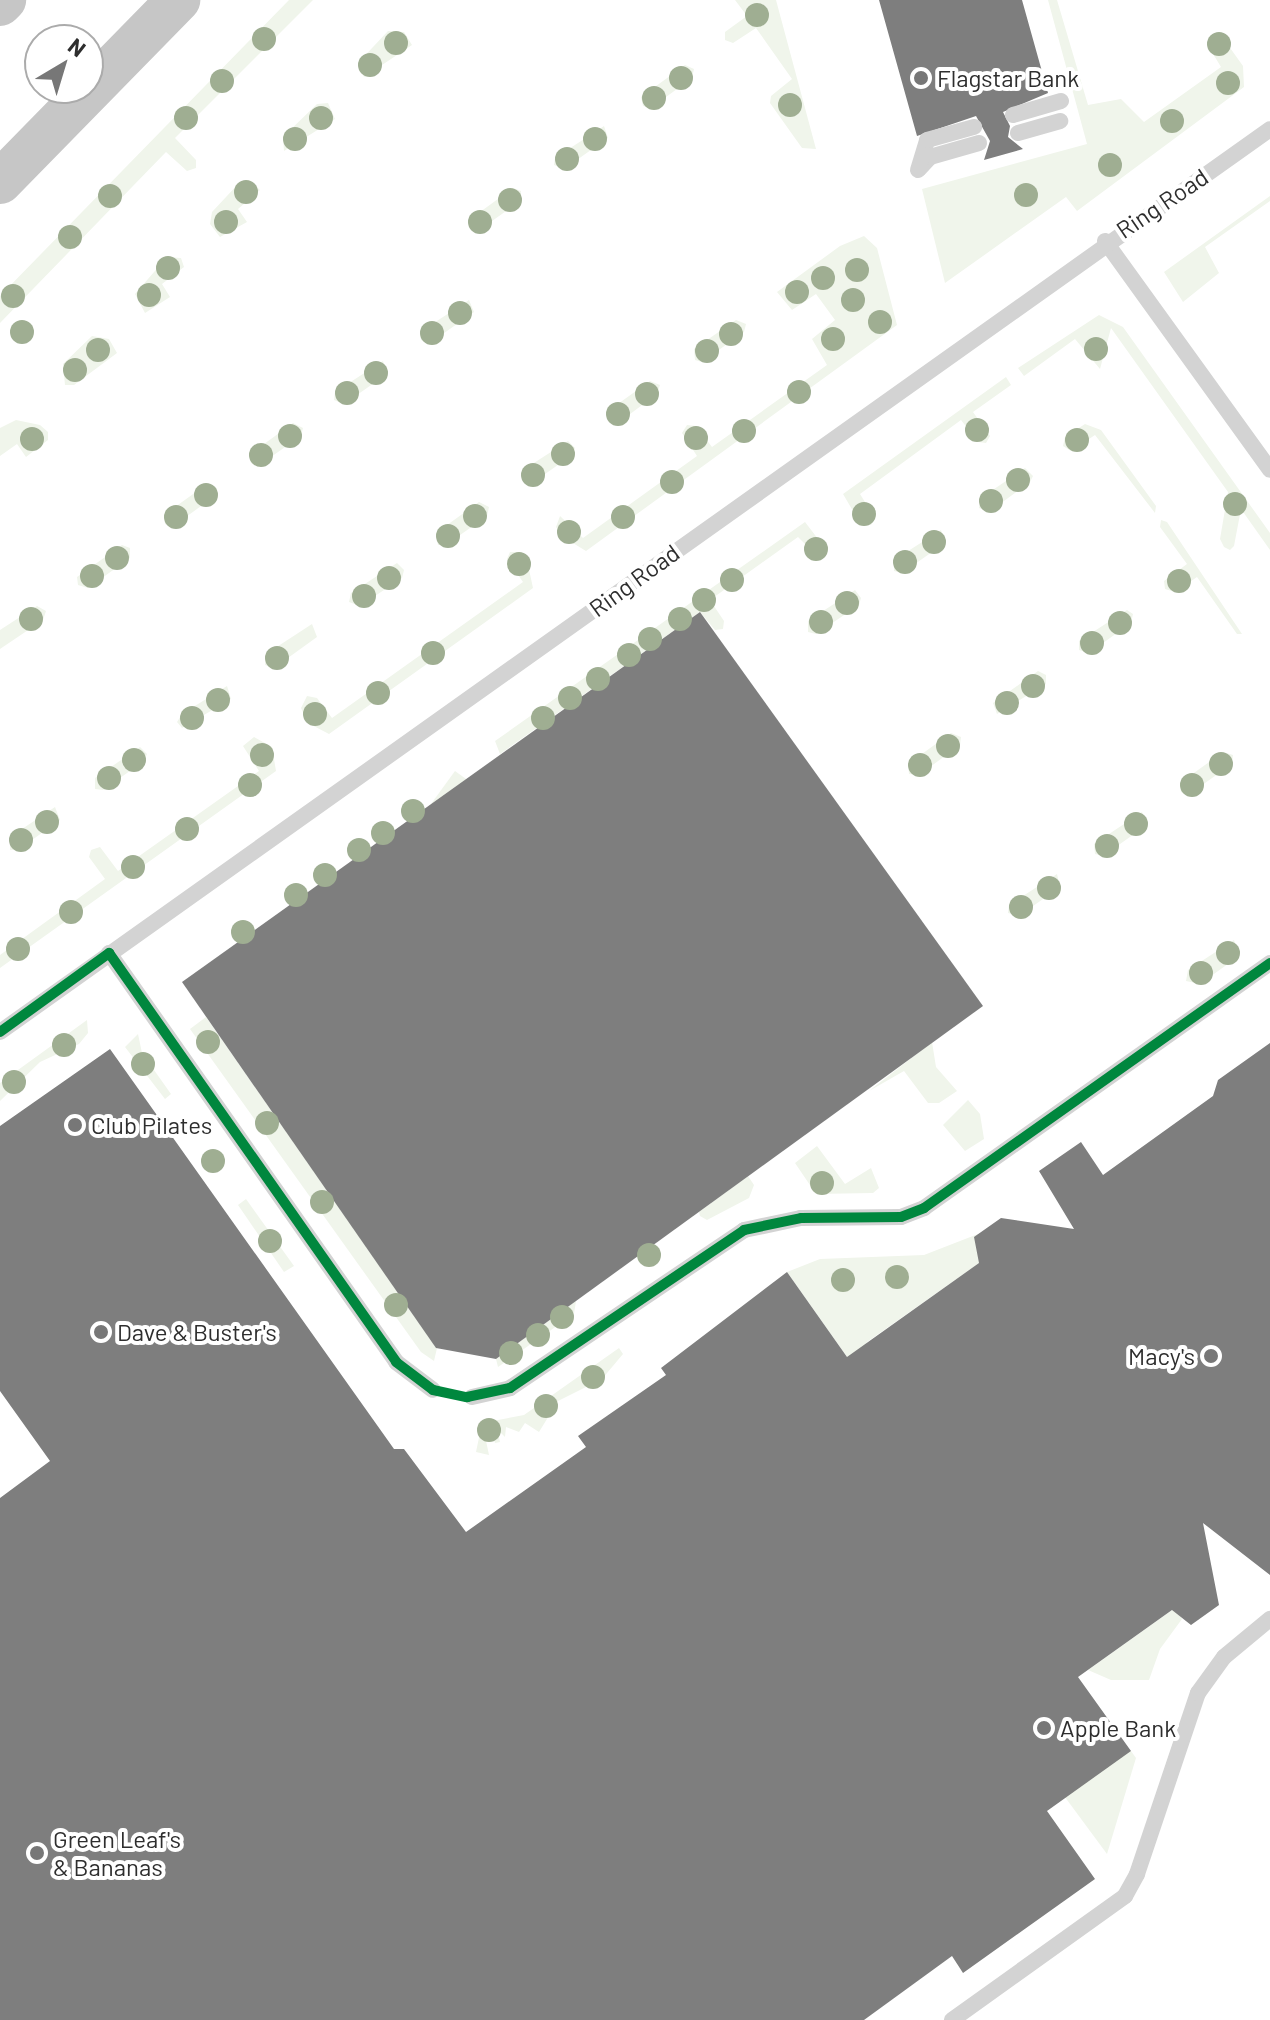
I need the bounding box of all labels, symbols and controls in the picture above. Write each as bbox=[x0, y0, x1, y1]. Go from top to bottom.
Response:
north arrow bbox=[24, 24, 104, 104]
text: N bbox=[64, 32, 91, 61]
place label: Flagstar Bank bbox=[937, 64, 1079, 92]
marker: Flagstar Bank bbox=[912, 69, 930, 87]
street label: Ring Road bbox=[1111, 162, 1213, 244]
street label: Ring Road bbox=[583, 538, 685, 622]
place label: Club Pilates bbox=[91, 1111, 212, 1139]
marker: Club Pilates bbox=[66, 1116, 84, 1134]
place label: Dave & Buster's bbox=[117, 1318, 277, 1346]
marker: Dave & Buster's bbox=[92, 1323, 110, 1341]
place label: Macy's bbox=[1128, 1342, 1195, 1370]
marker: Macy's bbox=[1202, 1347, 1220, 1365]
place label: Apple Bank bbox=[1060, 1714, 1176, 1742]
marker: Apple Bank bbox=[1035, 1719, 1053, 1737]
place label: Green Leaf's & Bananas bbox=[53, 1825, 181, 1881]
marker: Green Leaf's & Bananas bbox=[28, 1844, 46, 1862]

